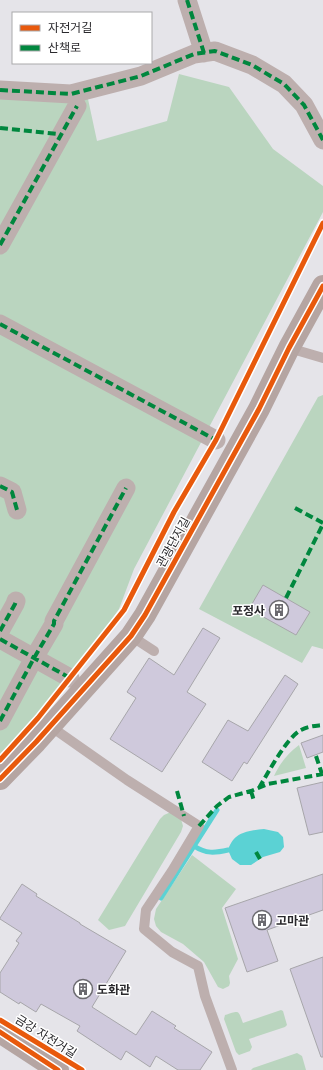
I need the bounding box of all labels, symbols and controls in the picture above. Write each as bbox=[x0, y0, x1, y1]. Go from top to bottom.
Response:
legend bbox=[12, 12, 152, 64]
text: 자전거길 bbox=[48, 20, 92, 35]
text: 산책로 bbox=[48, 40, 81, 55]
street label: 관광단지길 bbox=[153, 514, 193, 570]
building icon: 포정사 bbox=[268, 599, 290, 621]
place label: 포정사 bbox=[232, 603, 265, 618]
building icon: 고마관 bbox=[251, 909, 273, 931]
place label: 고마관 bbox=[276, 913, 309, 928]
building icon: 도화관 bbox=[72, 978, 94, 1000]
place label: 도화관 bbox=[97, 982, 130, 997]
street label: 금강 자전거길 bbox=[13, 1011, 79, 1061]

